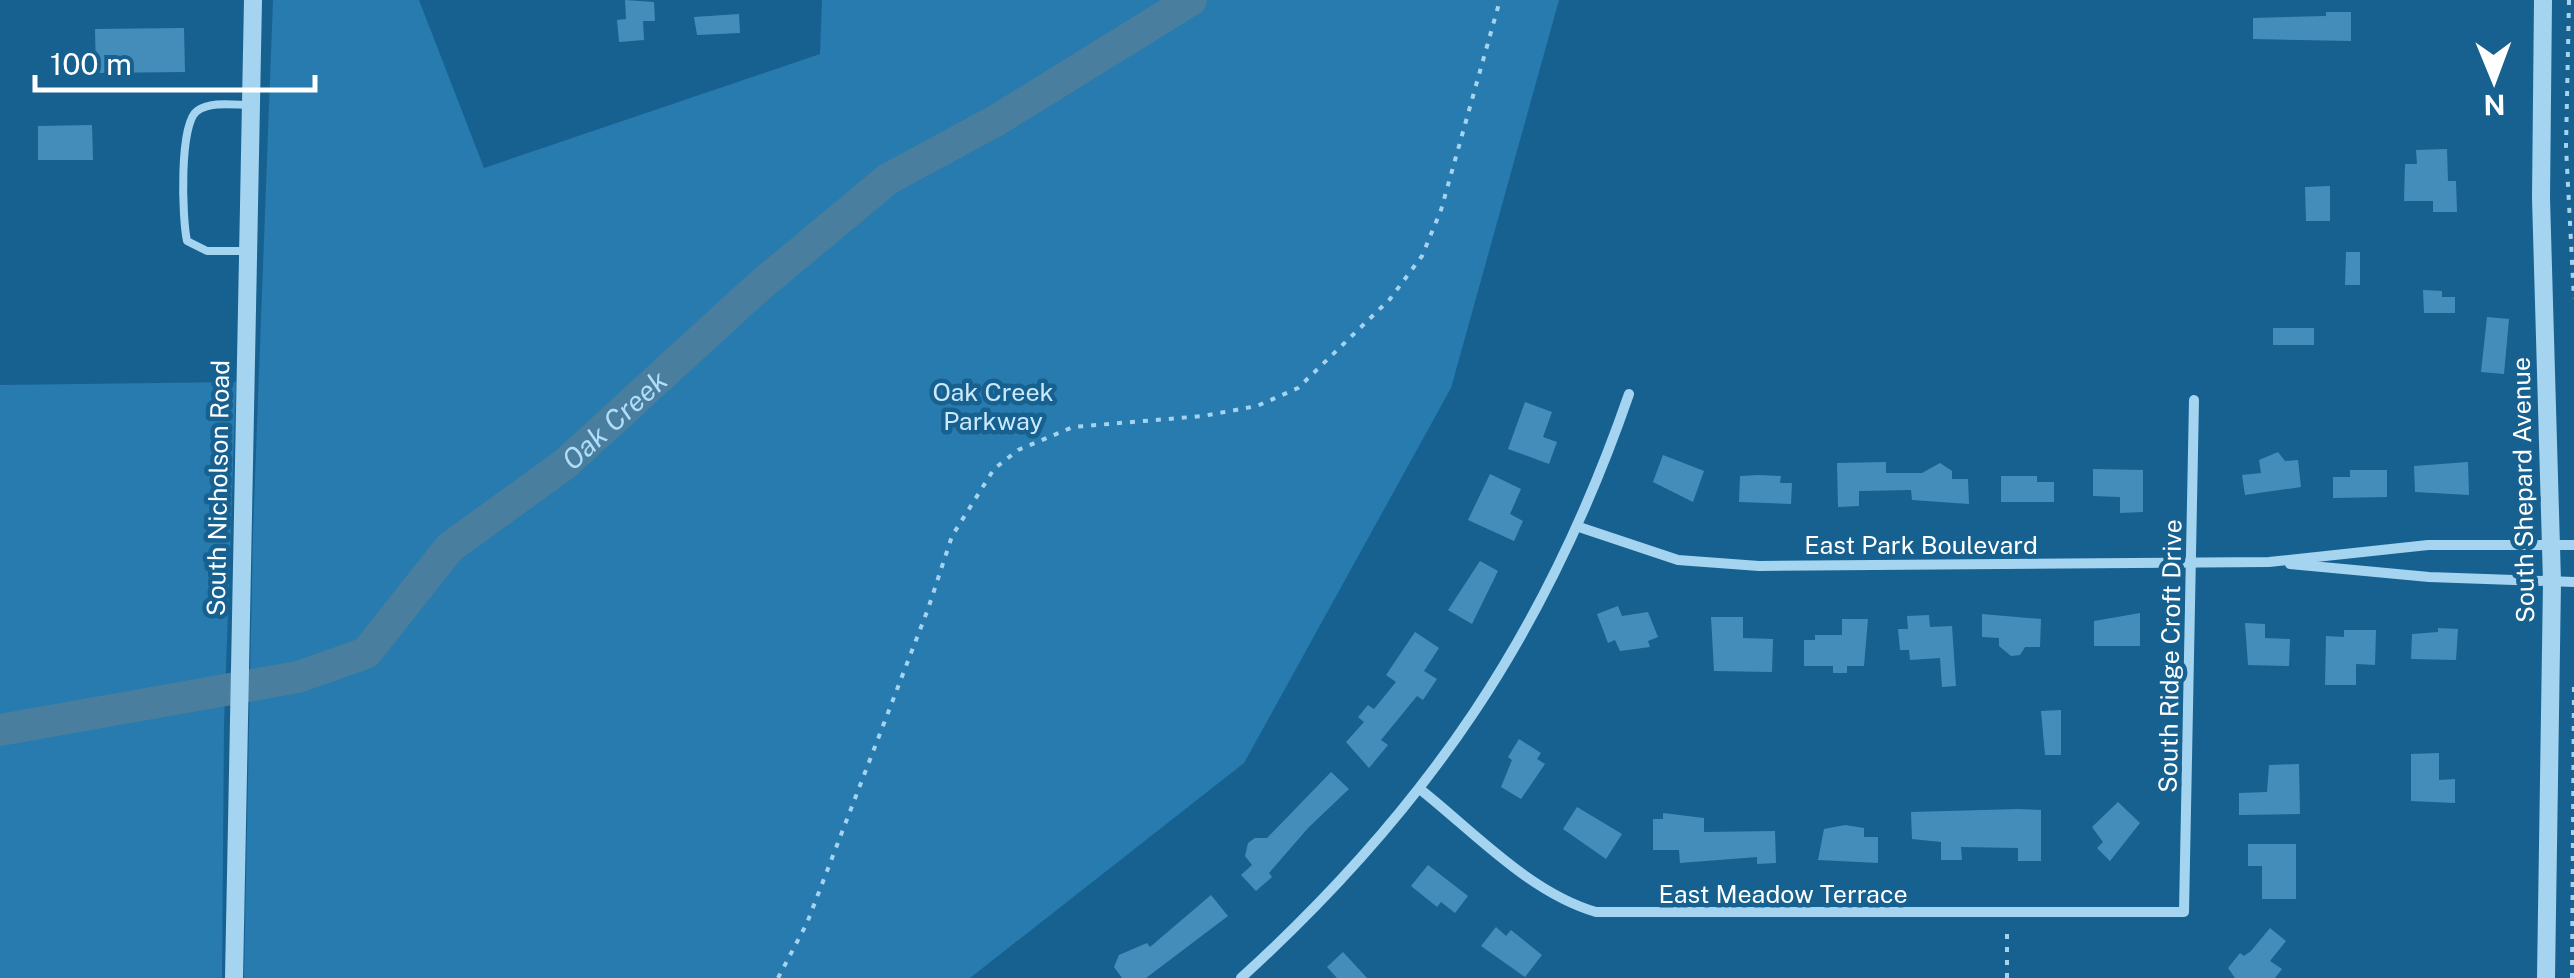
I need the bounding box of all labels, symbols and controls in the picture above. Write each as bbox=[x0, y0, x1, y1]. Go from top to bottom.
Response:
scale bar bbox=[35, 30, 315, 92]
north arrow bbox=[2444, 30, 2544, 130]
text: 100 m bbox=[50, 46, 132, 82]
text: N bbox=[2483, 89, 2506, 122]
street label: South Shepard Avenue bbox=[2506, 357, 2540, 623]
street label: South Nicholson Road bbox=[201, 360, 235, 616]
water label: Oak Creek bbox=[554, 363, 673, 476]
park label: Oak Creek Parkway bbox=[932, 377, 1054, 436]
street label: South Ridge Croft Drive bbox=[2153, 519, 2187, 793]
street label: East Park Boulevard bbox=[1804, 530, 2038, 560]
street label: East Meadow Terrace bbox=[1658, 879, 1908, 909]

